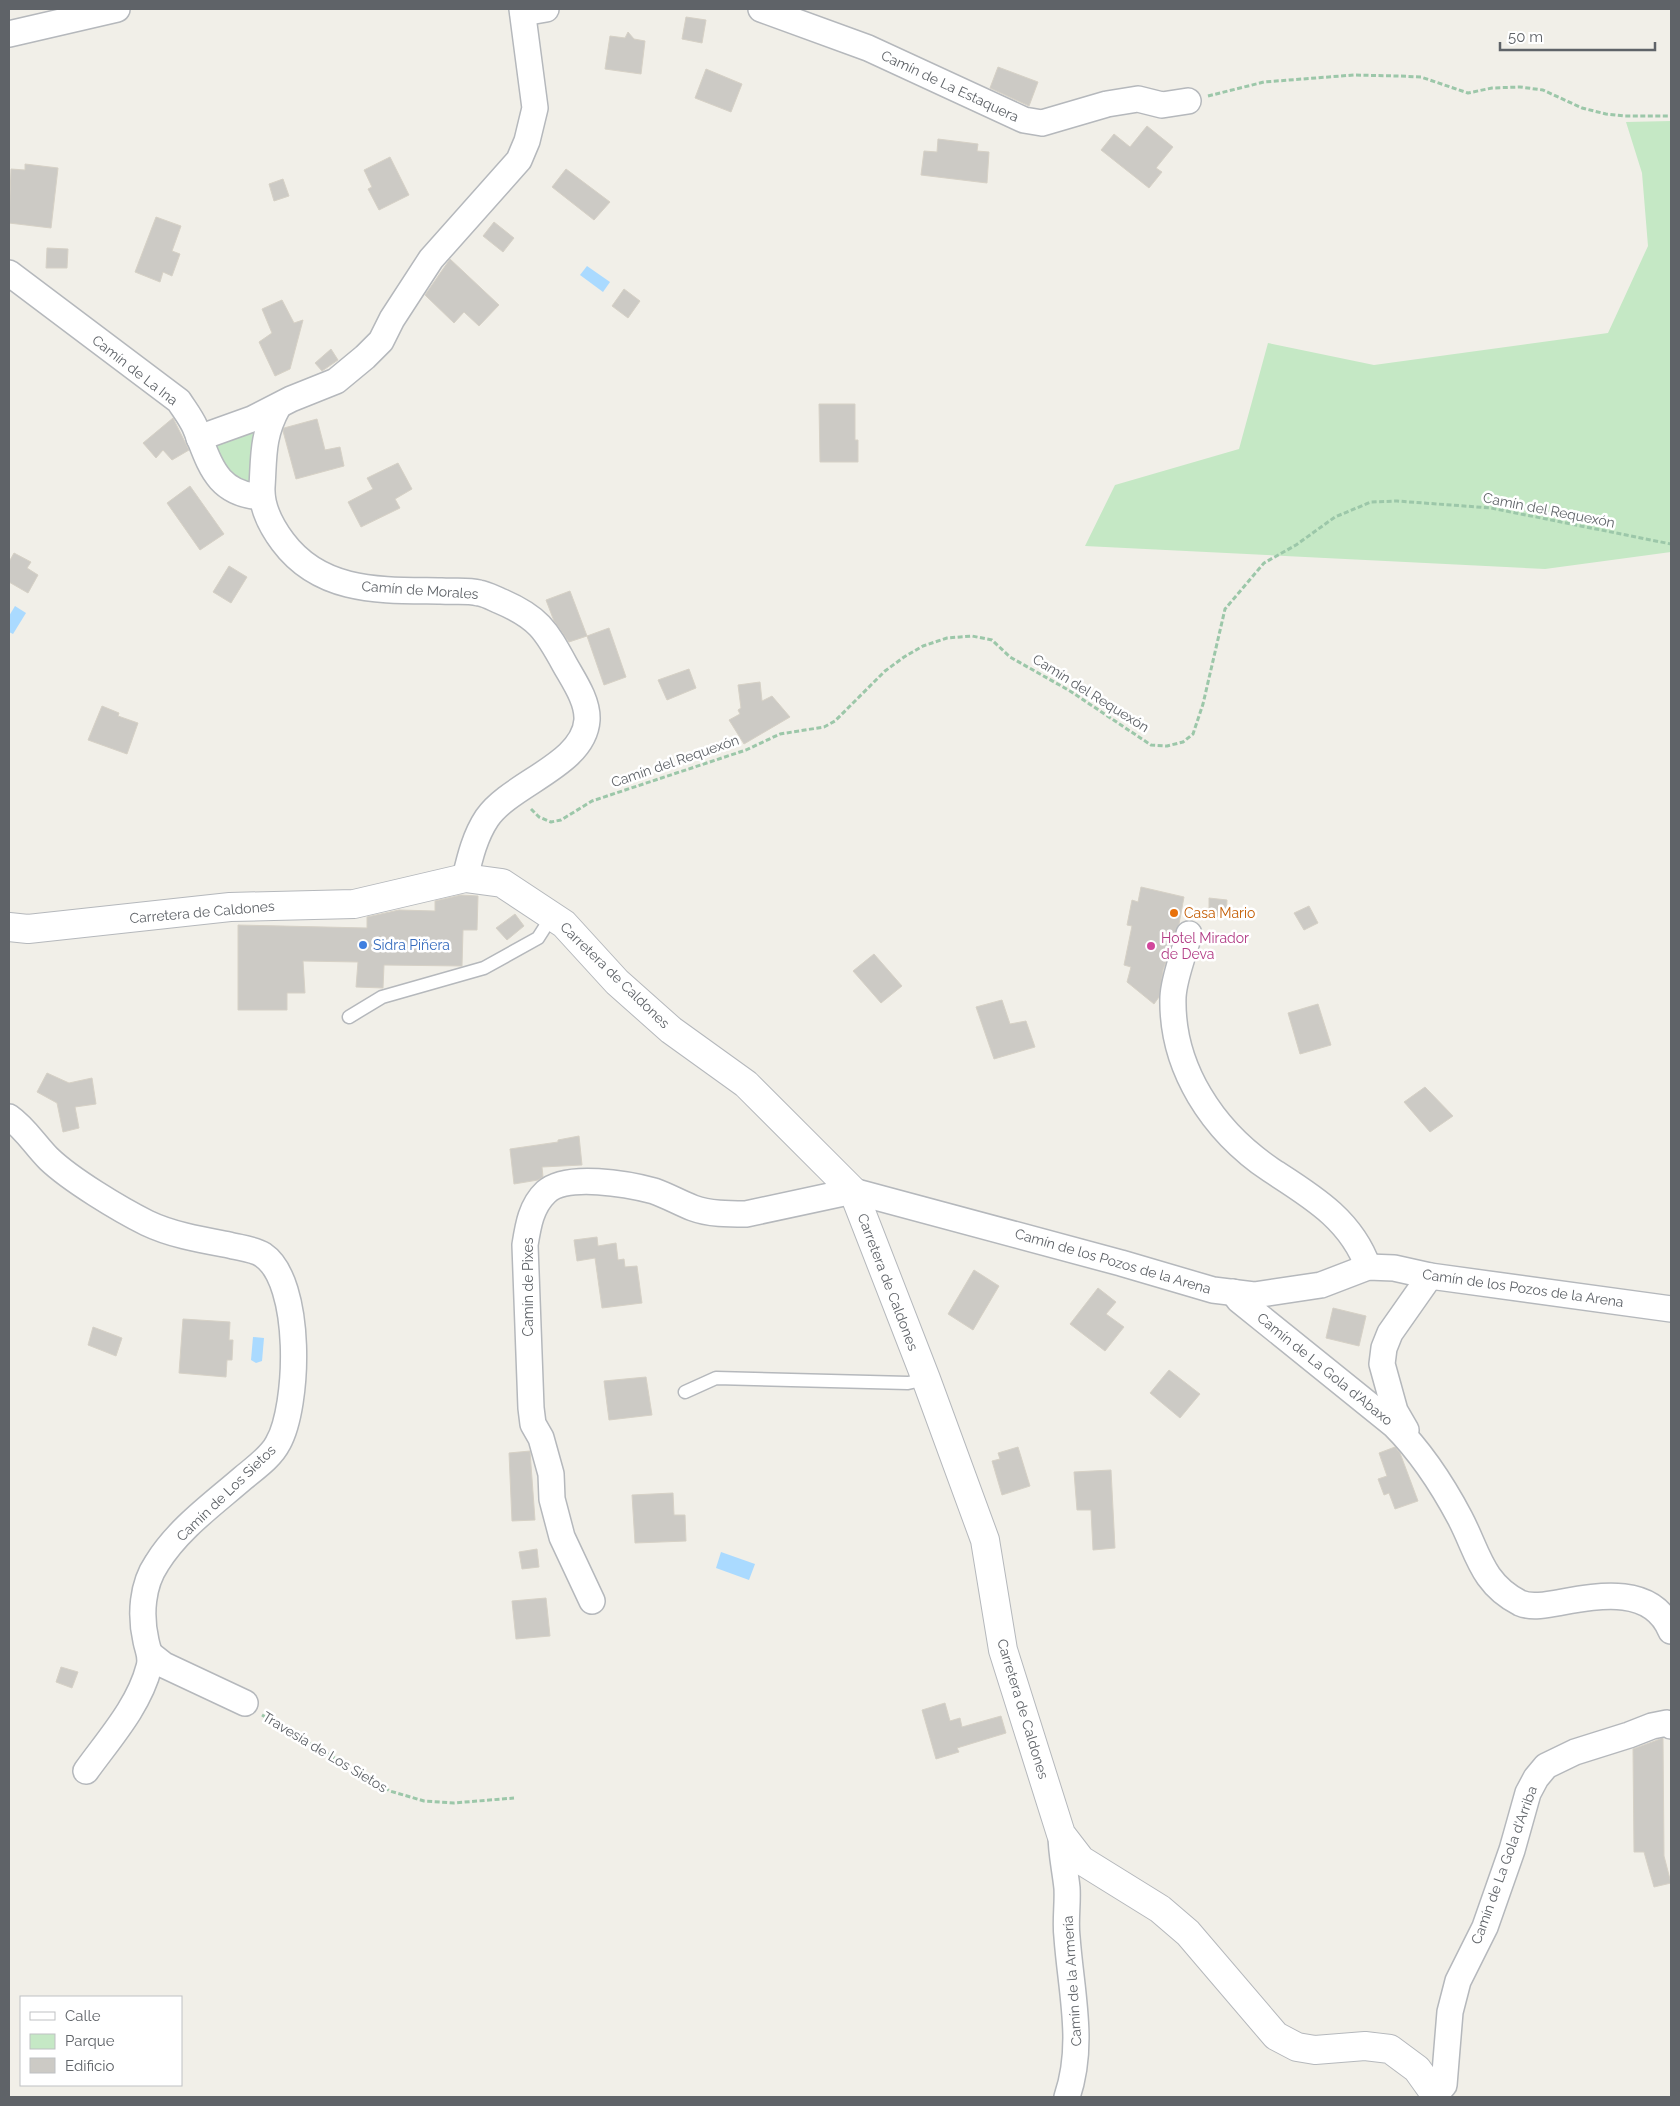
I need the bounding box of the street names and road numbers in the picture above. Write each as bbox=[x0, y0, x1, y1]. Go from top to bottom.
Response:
street label: Camín de La Estaquera bbox=[879, 47, 1021, 125]
street label: Camín de La Ina bbox=[89, 332, 181, 408]
street label: Camín del Requexón bbox=[1482, 489, 1616, 531]
street label: Camín de Morales bbox=[361, 578, 479, 602]
street label: Camín del Requexón bbox=[1030, 651, 1152, 735]
street label: Camín del Requexón bbox=[609, 732, 741, 790]
street label: Carretera de Caldones bbox=[129, 898, 275, 926]
street label: Carretera de Caldones bbox=[557, 919, 673, 1031]
street label: Carretera de Caldones bbox=[854, 1211, 922, 1353]
street label: Camín de los Pozos de la Arena bbox=[1013, 1225, 1213, 1297]
street label: Camín de Pixes bbox=[520, 1237, 536, 1336]
street label: Camín de los Pozos de la Arena bbox=[1421, 1266, 1625, 1310]
street label: Camín de La Gola d'Abaxo bbox=[1254, 1309, 1396, 1429]
street label: Camín de Los Sietos bbox=[173, 1441, 279, 1544]
street label: Carretera de Caldones bbox=[994, 1637, 1052, 1781]
street label: Travesía de Los Sietos bbox=[260, 1708, 390, 1796]
street label: Camín de La Gola d'Arriba bbox=[1468, 1784, 1540, 1946]
street label: Camín de la Armería bbox=[1059, 1915, 1085, 2047]

